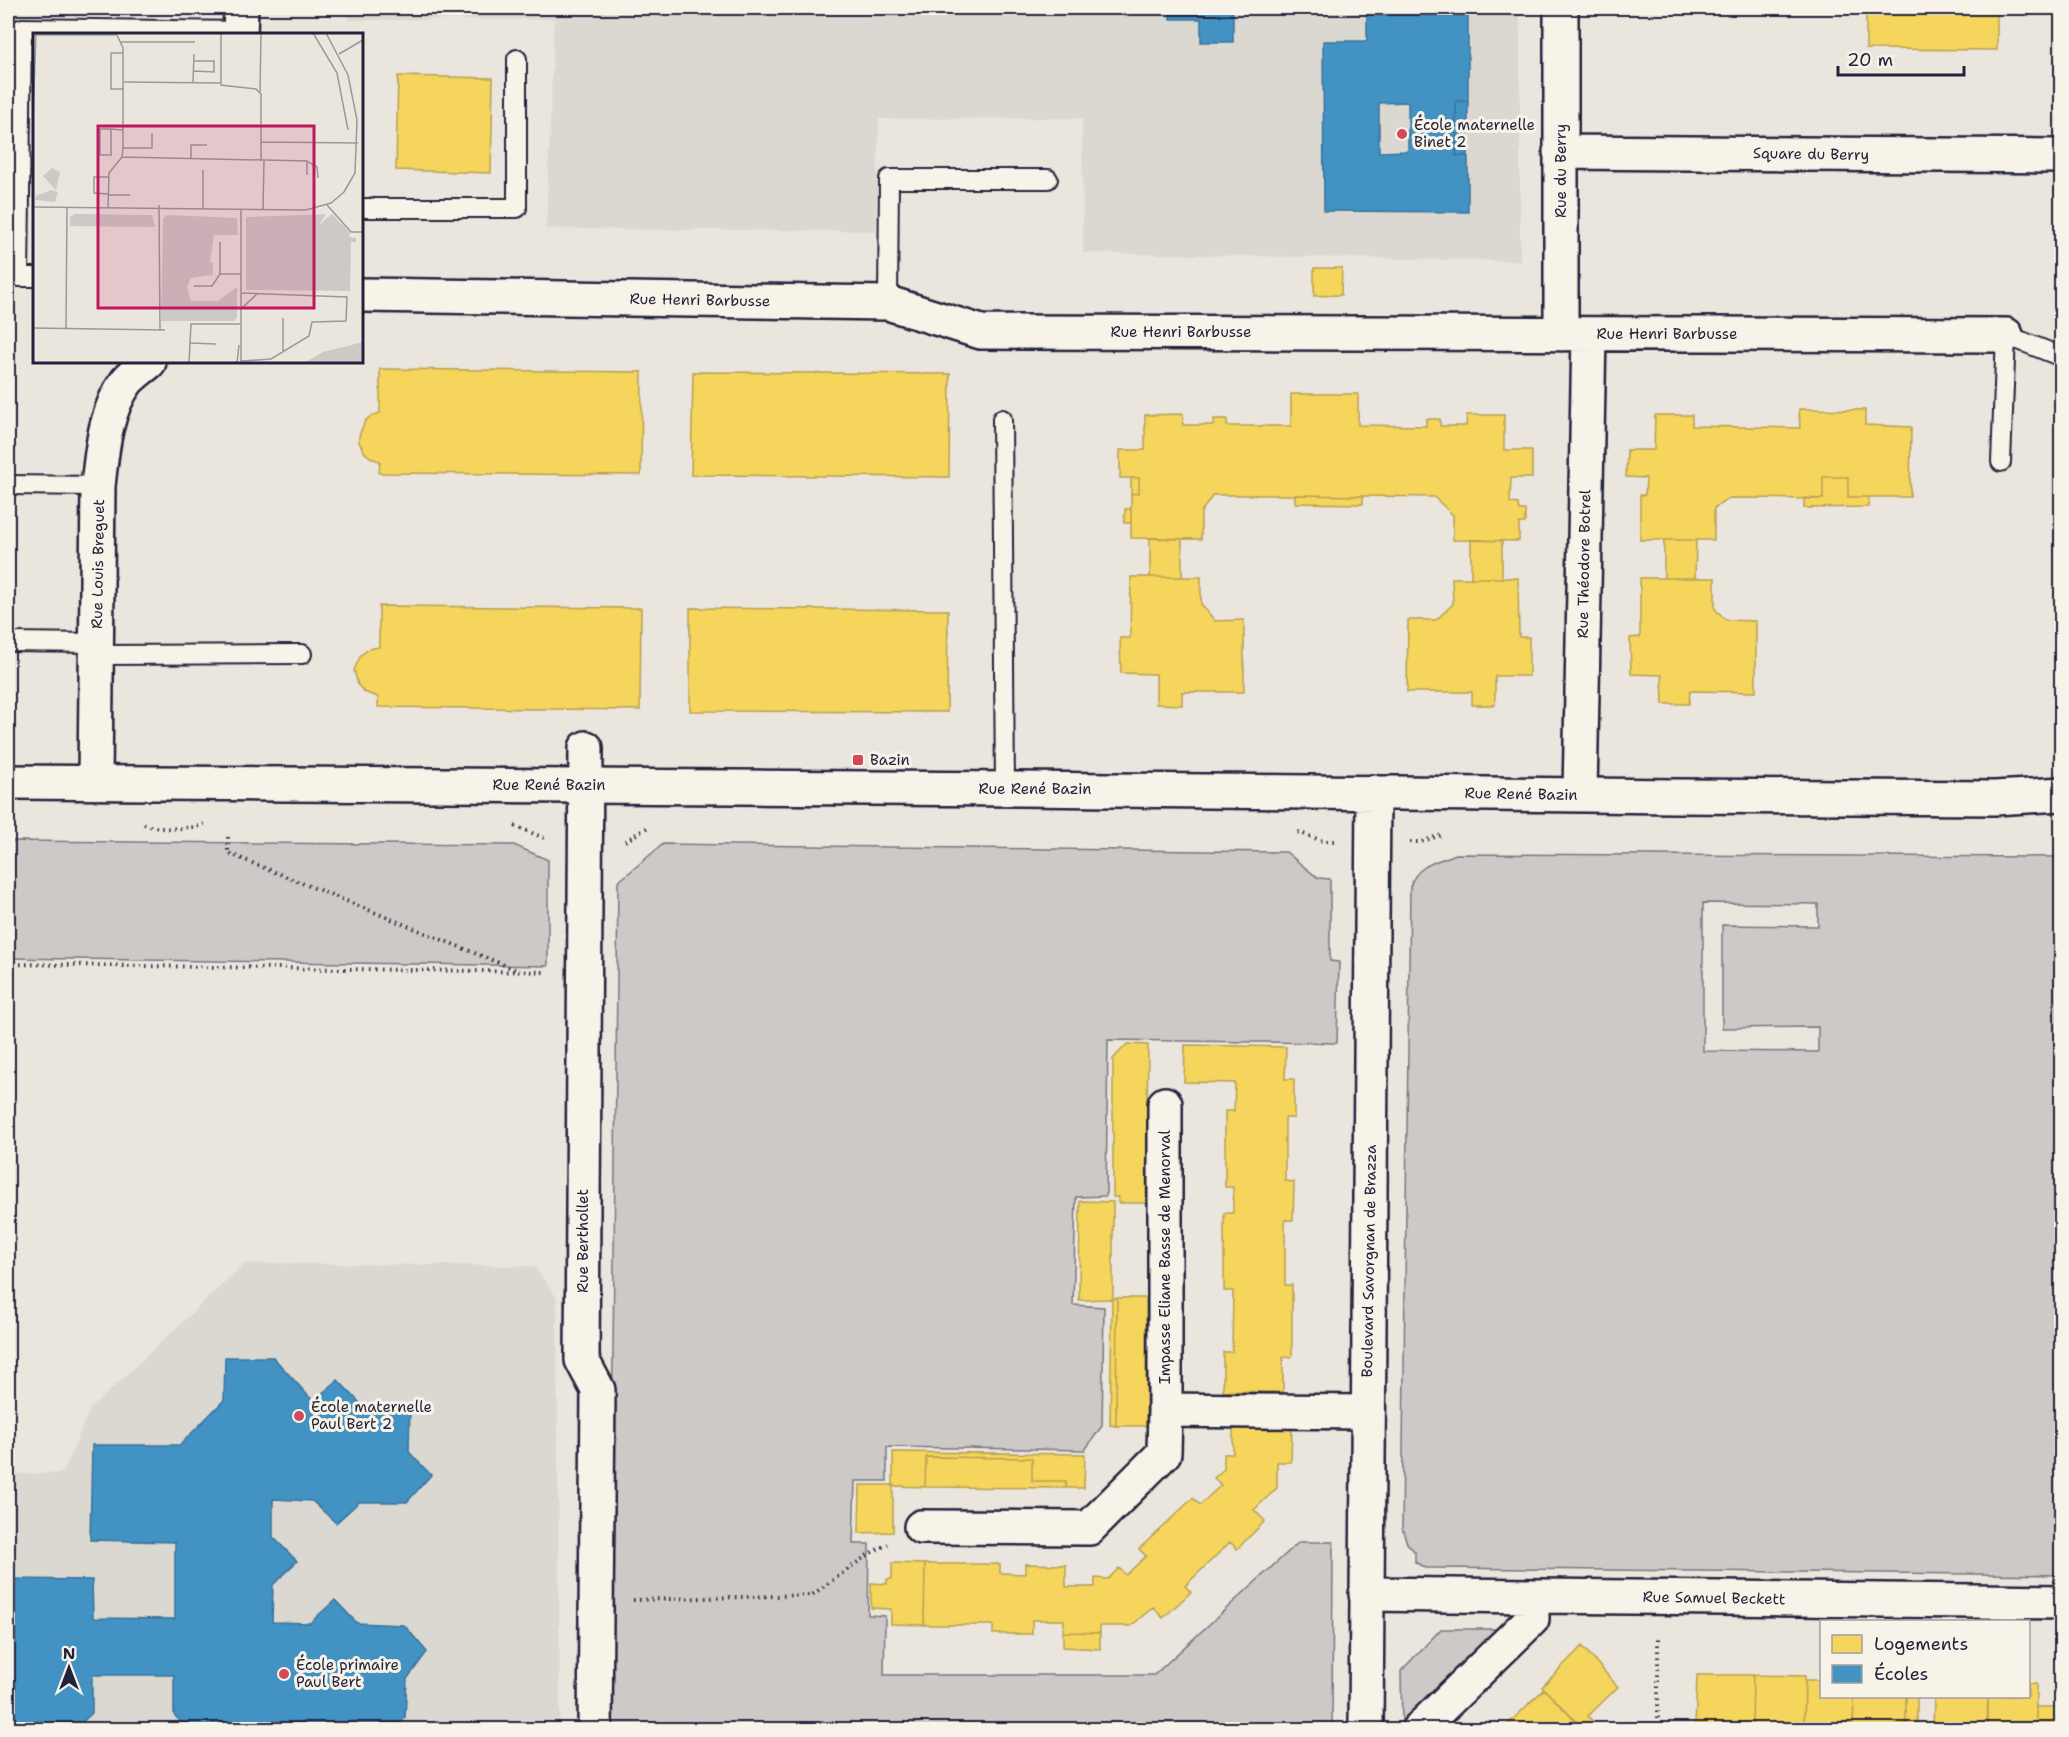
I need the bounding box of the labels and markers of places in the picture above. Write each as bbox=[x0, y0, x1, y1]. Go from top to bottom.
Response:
place label: École maternelle Binet 2 bbox=[1414, 114, 1535, 152]
marker: École maternelle Binet 2 bbox=[1395, 127, 1409, 141]
place label: Bazin bbox=[870, 750, 910, 770]
marker: Bazin bbox=[851, 753, 865, 767]
place label: École maternelle Paul Bert 2 bbox=[311, 1396, 432, 1434]
marker: École maternelle Paul Bert 2 bbox=[292, 1409, 306, 1423]
place label: École primaire Paul Bert bbox=[296, 1654, 399, 1692]
marker: École primaire Paul Bert bbox=[277, 1667, 291, 1681]

